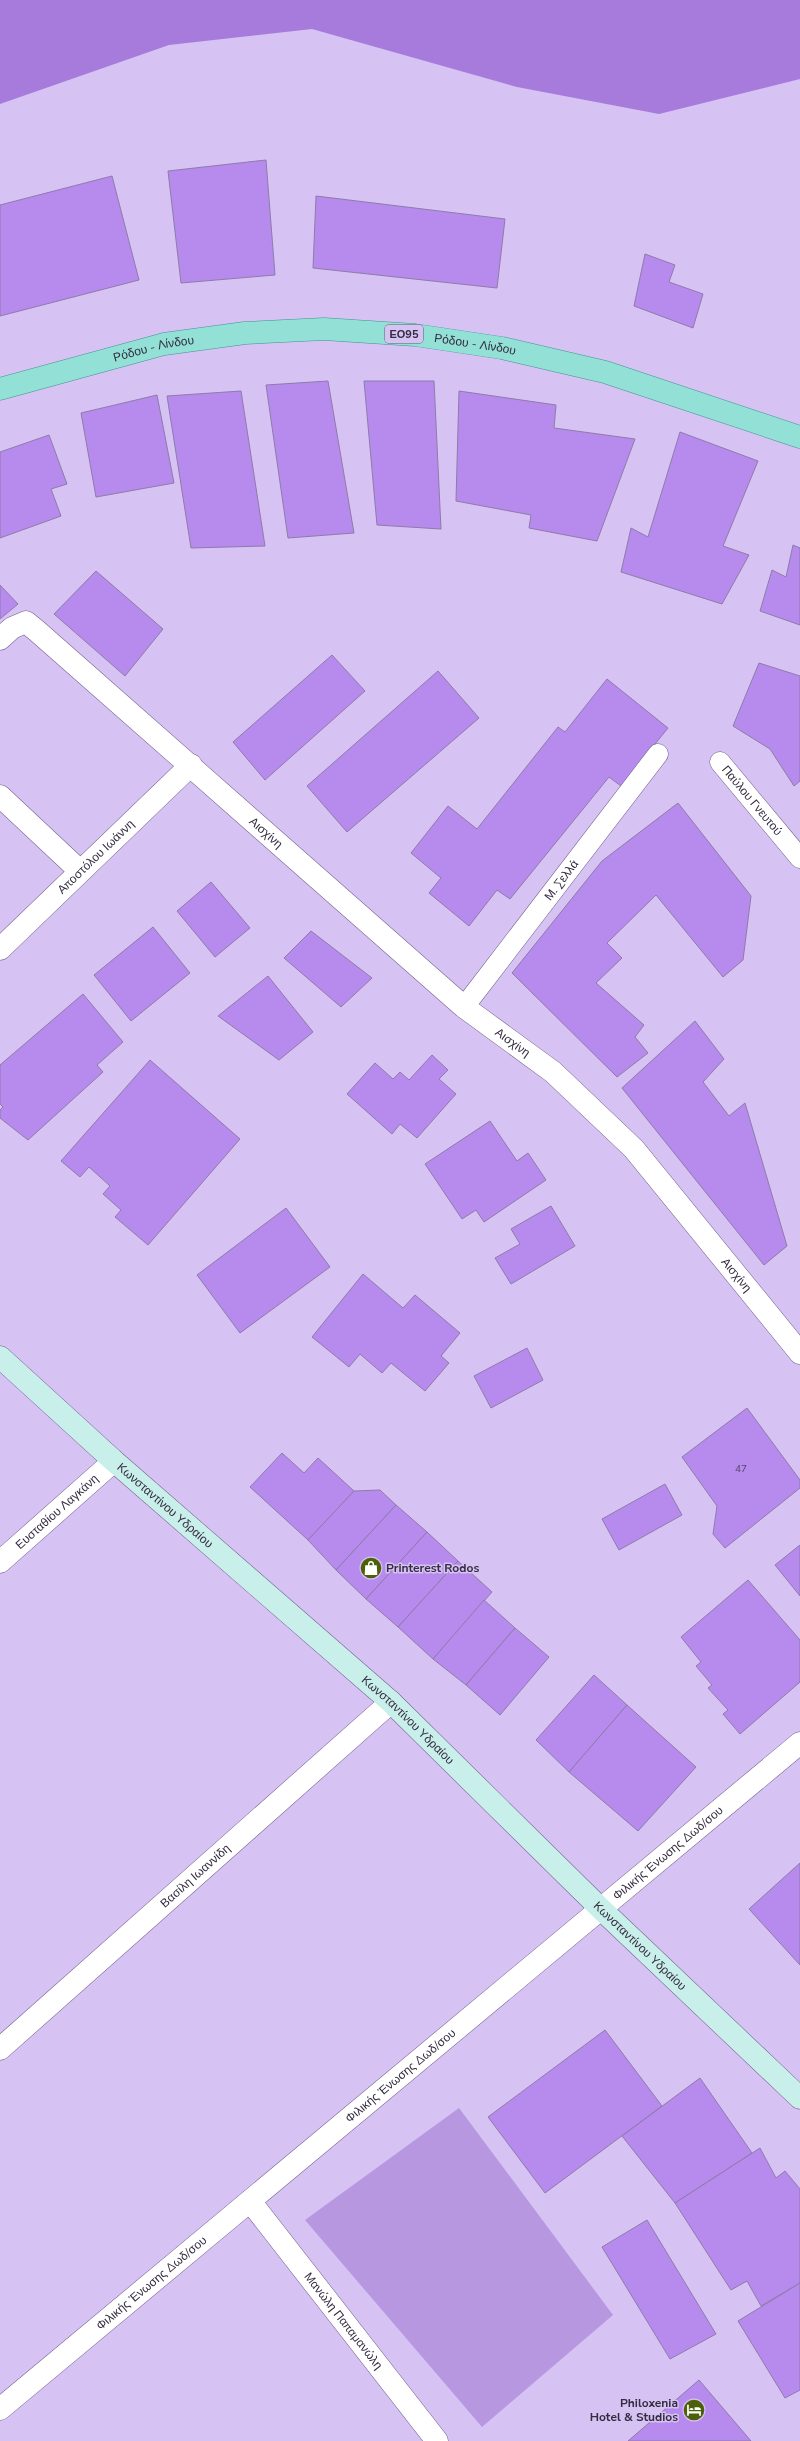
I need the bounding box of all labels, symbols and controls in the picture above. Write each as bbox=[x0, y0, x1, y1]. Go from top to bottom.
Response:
road number: ΕΟ95 bbox=[385, 325, 423, 343]
street label: Ρόδου - Λίνδου bbox=[433, 330, 518, 359]
street label: Ρόδου - Λίνδου bbox=[111, 332, 195, 366]
street label: Παύλου Γνευτού bbox=[718, 762, 786, 839]
street label: Αισχίνη bbox=[246, 814, 286, 852]
street label: Αποστόλου Ιωάννη bbox=[54, 816, 138, 897]
street label: Μ. Σελλά bbox=[541, 856, 582, 904]
street label: Αισχίνη bbox=[492, 1024, 533, 1061]
street label: Αισχίνη bbox=[718, 1254, 755, 1295]
street label: Κωνσταντίνου Υδραίου bbox=[114, 1459, 216, 1552]
house number: 47 bbox=[735, 1462, 747, 1476]
street label: Ευσταθίου Λαγκάνη bbox=[12, 1471, 102, 1553]
shop icon: Printerest Rodos bbox=[358, 1555, 384, 1581]
place label: Printerest Rodos bbox=[386, 1560, 479, 1576]
street label: Κωνσταντίνου Υδραίου bbox=[358, 1672, 458, 1768]
street label: Φιλικής Ένωσης Δωδ/σου bbox=[609, 1802, 726, 1904]
street label: Βασίλη Ιωαννίδη bbox=[157, 1840, 234, 1911]
street label: Κωνσταντίνου Υδραίου bbox=[590, 1898, 690, 1994]
street label: Φιλικής Ένωσης Δωδ/σου bbox=[342, 2025, 459, 2126]
street label: Φιλικής Ένωσης Δωδ/σου bbox=[93, 2232, 210, 2334]
street label: Μανώλη Παπαμανώλη bbox=[301, 2269, 386, 2373]
place label: Philoxenia Hotel & Studios bbox=[590, 2395, 678, 2425]
hotel icon: Philoxenia Hotel & Studios bbox=[681, 2397, 707, 2423]

